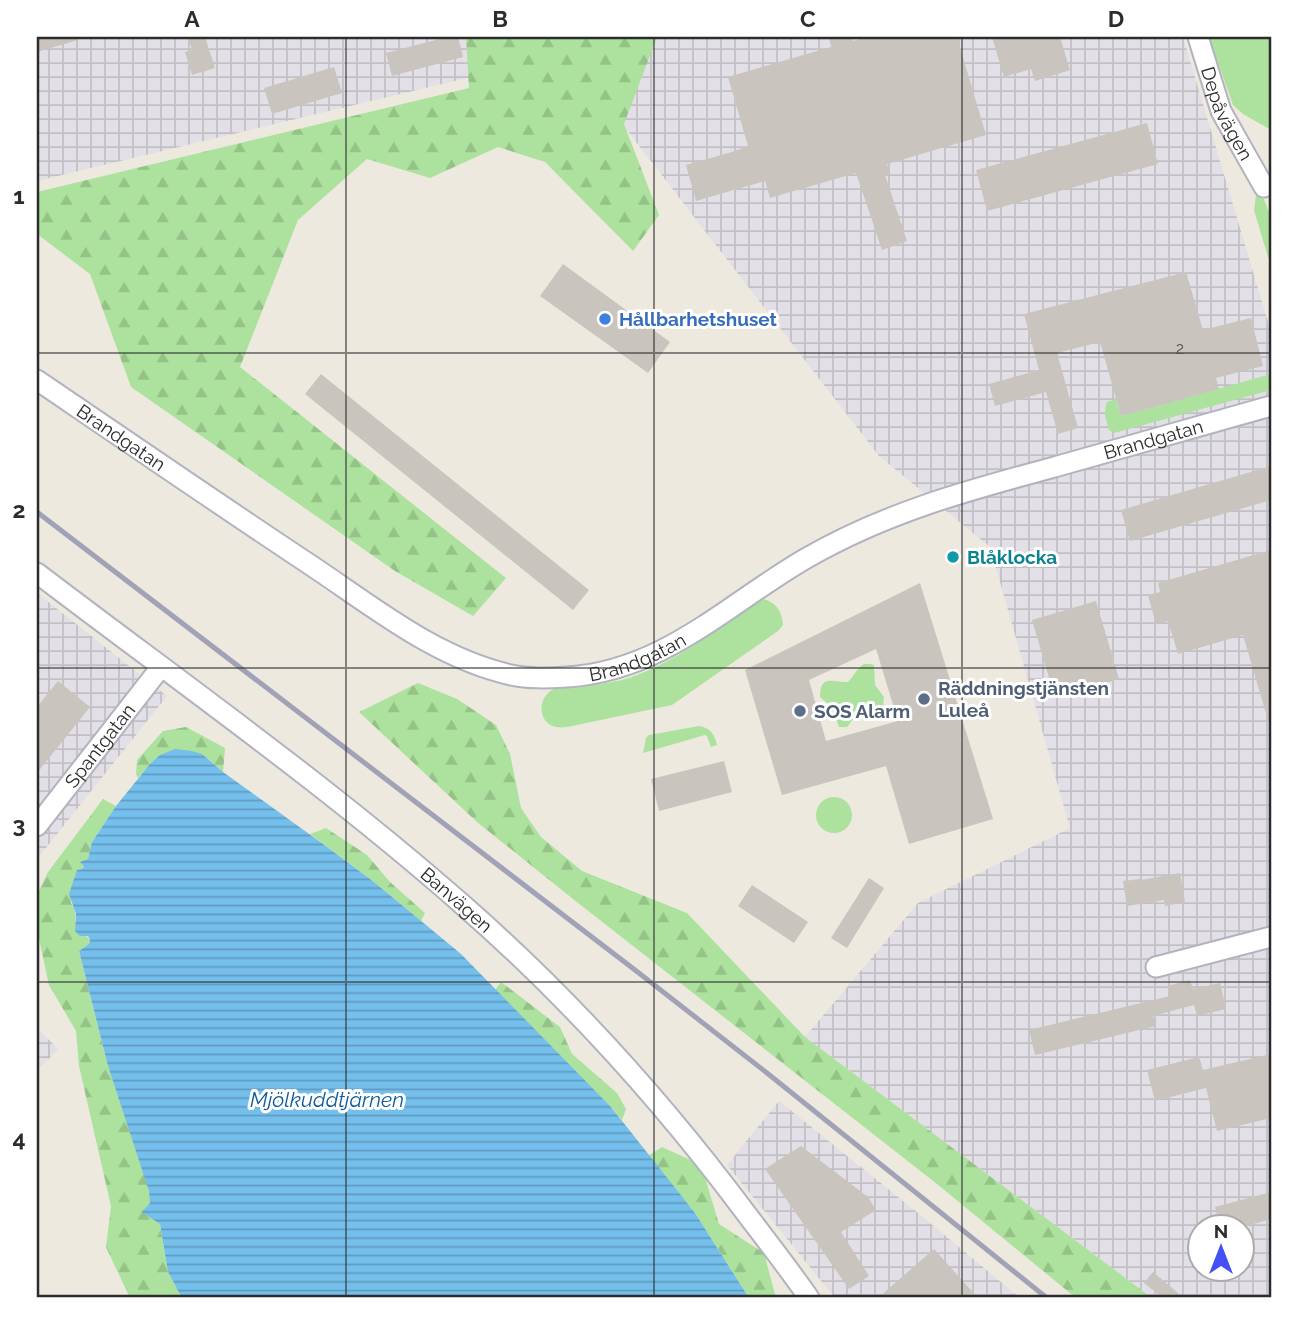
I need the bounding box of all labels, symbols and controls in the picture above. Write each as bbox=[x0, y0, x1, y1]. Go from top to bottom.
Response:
text: A bbox=[184, 5, 200, 32]
text: B bbox=[492, 5, 508, 32]
text: C bbox=[800, 5, 816, 32]
text: D bbox=[1108, 5, 1124, 32]
street label: Depåvägen bbox=[1197, 64, 1258, 164]
text: 1 bbox=[13, 182, 25, 209]
place label: Hållbarhetshuset bbox=[619, 308, 778, 330]
marker: Hållbarhetshuset bbox=[597, 311, 613, 327]
house number: 2 bbox=[1176, 339, 1184, 358]
street label: Brandgatan bbox=[73, 399, 170, 475]
street label: Brandgatan bbox=[1101, 415, 1206, 464]
text: 2 bbox=[13, 496, 25, 523]
place label: Blåklocka bbox=[967, 546, 1057, 568]
marker: Blåklocka bbox=[945, 549, 961, 565]
street label: Brandgatan bbox=[587, 628, 690, 685]
place label: Räddningstjänsten Luleå bbox=[938, 677, 1109, 721]
marker: Räddningstjänsten Luleå bbox=[916, 691, 932, 707]
street label: Spantgatan bbox=[60, 699, 139, 792]
place label: SOS Alarm bbox=[814, 700, 910, 722]
marker: SOS Alarm bbox=[792, 703, 808, 719]
text: 3 bbox=[13, 811, 25, 838]
street label: Banvägen bbox=[416, 862, 497, 937]
water label: Mjölkuddtjärnen bbox=[250, 1087, 404, 1112]
text: 4 bbox=[12, 1125, 26, 1152]
north arrow bbox=[1186, 1212, 1256, 1282]
text: N bbox=[1214, 1220, 1228, 1242]

